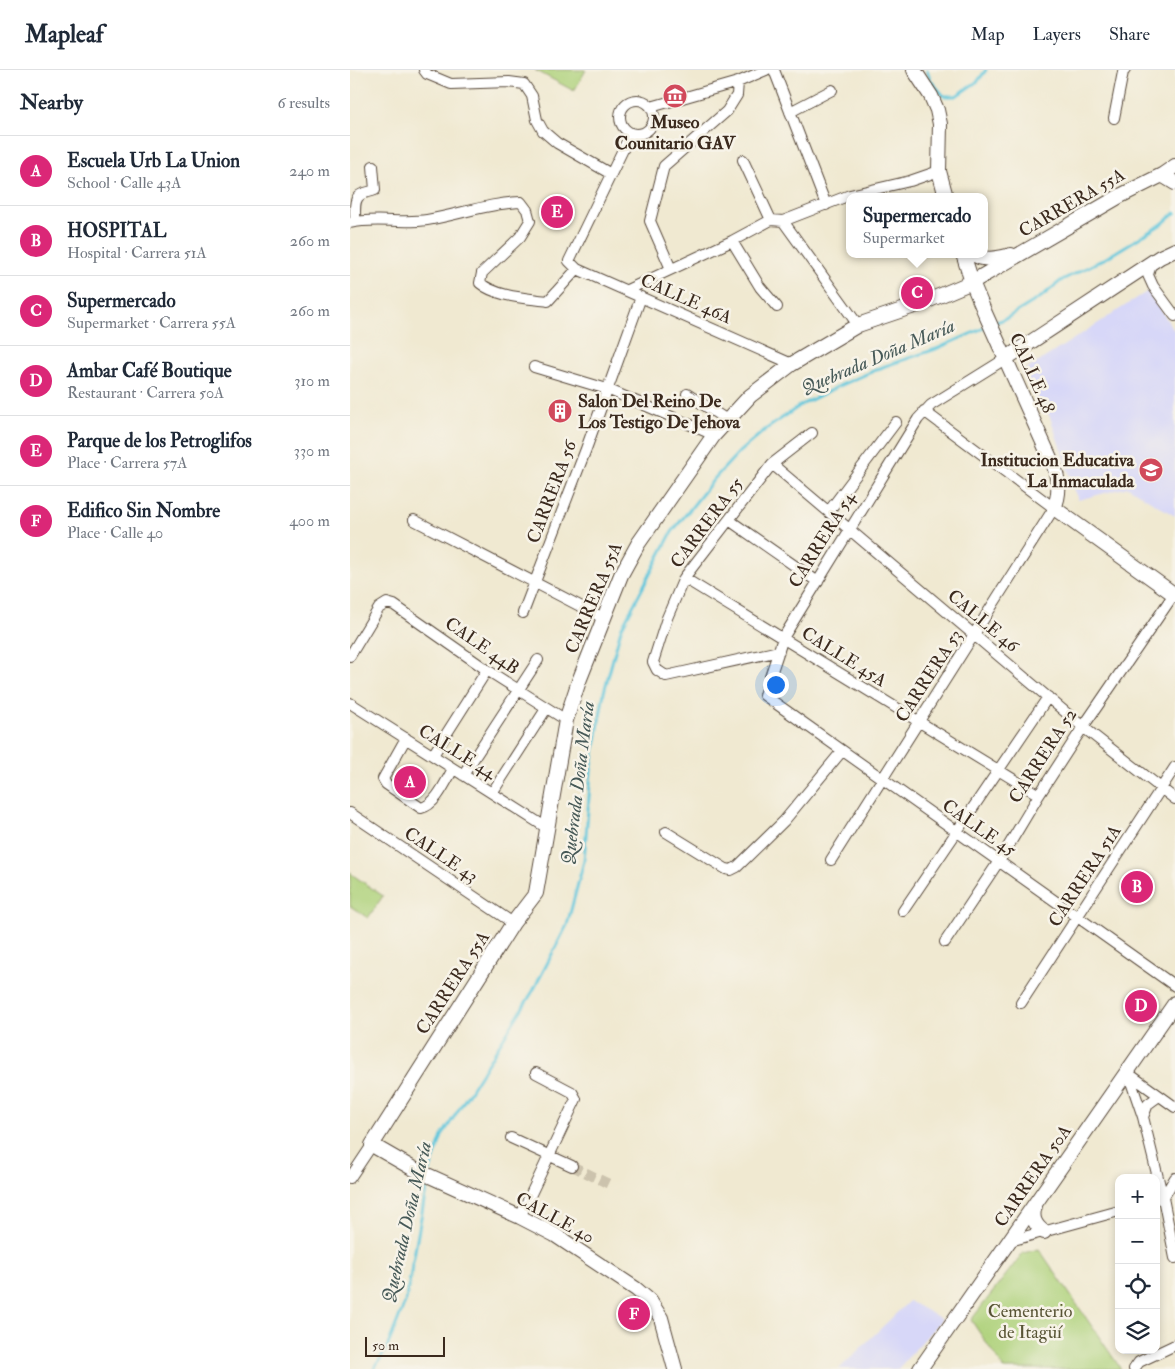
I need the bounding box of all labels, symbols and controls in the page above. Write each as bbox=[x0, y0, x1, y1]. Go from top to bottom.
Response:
text: Mapleaf bbox=[25, 19, 104, 50]
text: Map bbox=[971, 23, 1005, 46]
text: Layers bbox=[1033, 23, 1081, 46]
text: Share bbox=[1109, 23, 1150, 46]
museum icon: Museo Counitario GAV bbox=[662, 83, 688, 109]
text: Nearby bbox=[20, 89, 83, 116]
text: 6 results bbox=[278, 93, 330, 113]
place label: Museo Counitario GAV bbox=[615, 111, 737, 155]
text: Escuela Urb La Union bbox=[67, 149, 240, 173]
text: A bbox=[31, 161, 41, 181]
text: 240 m bbox=[289, 161, 330, 181]
street label: CARRERA 55A bbox=[1015, 163, 1130, 243]
text: School · Calle 43A bbox=[67, 173, 181, 193]
pin: E bbox=[541, 193, 573, 231]
popup bbox=[846, 193, 988, 258]
text: Supermercado bbox=[863, 204, 971, 228]
text: HOSPITAL bbox=[67, 219, 167, 243]
text: Supermarket bbox=[863, 228, 945, 248]
text: B bbox=[31, 231, 41, 251]
text: 260 m bbox=[290, 231, 330, 251]
text: Hospital · Carrera 51A bbox=[67, 243, 207, 263]
street label: CALLE 46A bbox=[637, 269, 736, 330]
pin: C bbox=[901, 274, 933, 312]
text: Supermercado bbox=[67, 289, 176, 313]
text: C bbox=[30, 301, 42, 321]
text: 260 m bbox=[290, 301, 330, 321]
text: Supermarket · Carrera 55A bbox=[67, 313, 236, 333]
water label: Quebrada Doña María bbox=[798, 314, 959, 400]
street label: CALLE 48 bbox=[1004, 329, 1060, 417]
text: Ambar Café Boutique bbox=[67, 359, 232, 383]
text: D bbox=[29, 371, 43, 391]
text: 310 m bbox=[294, 371, 330, 391]
text: Restaurant · Carrera 50A bbox=[67, 383, 224, 403]
place label: Salon Del Reino De Los Testigo De Jehova bbox=[578, 390, 741, 434]
building icon: Salon Del Reino De Los Testigo De Jehova bbox=[547, 398, 573, 424]
text: Parque de los Petroglifos bbox=[67, 429, 252, 453]
street label: CARRERA 56 bbox=[522, 436, 582, 547]
text: E bbox=[30, 441, 42, 461]
text: 330 m bbox=[294, 441, 330, 461]
place label: Institucion Educativa La Inmaculada bbox=[980, 449, 1135, 493]
text: Place · Carrera 57A bbox=[67, 453, 187, 473]
school or university icon: Institucion Educativa La Inmaculada bbox=[1138, 457, 1164, 483]
street label: CARRERA 55 bbox=[666, 473, 749, 573]
street label: CARRERA 54 bbox=[783, 487, 861, 592]
text: Edifico Sin Nombre bbox=[67, 499, 220, 523]
text: F bbox=[31, 511, 41, 531]
text: 400 m bbox=[289, 511, 330, 531]
text: Place · Calle 40 bbox=[67, 523, 163, 543]
street label: CARRERA 55A bbox=[560, 538, 628, 657]
street label: CALLE 46 bbox=[943, 584, 1024, 658]
street label: CALE 44B bbox=[440, 612, 524, 680]
street label: CALLE 45A bbox=[797, 622, 891, 693]
street label: CARRERA 53 bbox=[890, 625, 968, 727]
your location bbox=[763, 672, 789, 698]
water label: Quebrada Doña María bbox=[556, 700, 600, 866]
street label: CARRERA 52 bbox=[1004, 704, 1082, 808]
street label: CALLE 44 bbox=[414, 719, 501, 785]
pin: A bbox=[394, 763, 426, 801]
street label: CALLE 45 bbox=[938, 794, 1021, 862]
street label: CARRERA 51A bbox=[1043, 820, 1127, 931]
street label: CALLE 43 bbox=[400, 822, 482, 888]
pin: B bbox=[1121, 868, 1153, 906]
street label: CARRERA 55A bbox=[411, 926, 495, 1039]
pin: D bbox=[1125, 987, 1157, 1025]
street label: CARRERA 50A bbox=[989, 1120, 1077, 1232]
water label: Quebrada Doña María bbox=[377, 1139, 437, 1305]
map controls bbox=[1115, 1174, 1160, 1354]
button: + bbox=[1115, 1174, 1160, 1219]
street label: CALLE 40 bbox=[512, 1187, 598, 1249]
button: − bbox=[1115, 1219, 1160, 1264]
button: locate bbox=[1115, 1264, 1160, 1309]
pin: F bbox=[618, 1295, 650, 1333]
park label: Cementerio de Itagüí bbox=[988, 1300, 1073, 1344]
button: layers bbox=[1115, 1309, 1160, 1354]
scale bar bbox=[365, 1334, 445, 1357]
text: 50 m bbox=[372, 1337, 399, 1354]

